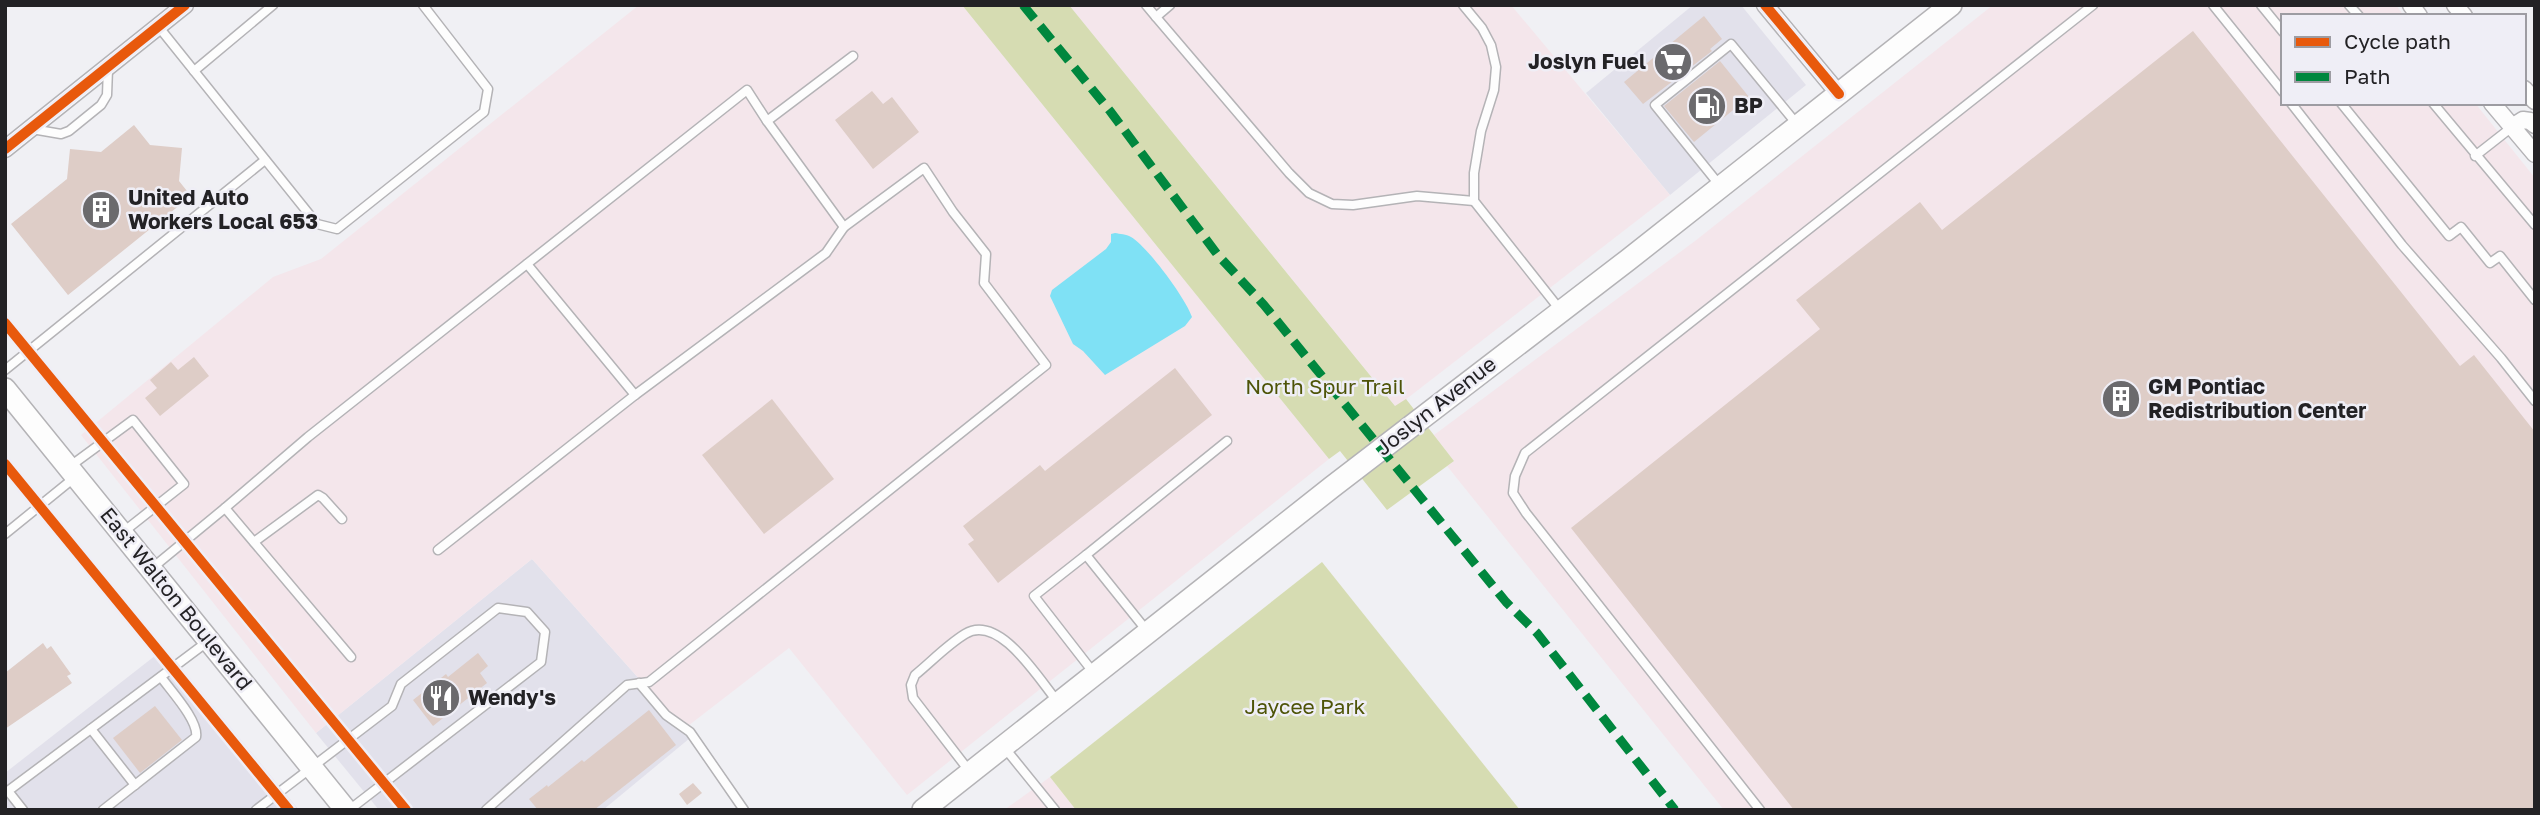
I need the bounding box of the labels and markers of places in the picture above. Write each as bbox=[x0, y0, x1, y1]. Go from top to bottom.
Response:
supermarket icon: Joslyn Fuel bbox=[1652, 41, 1694, 83]
place label: Joslyn Fuel bbox=[1528, 48, 1646, 74]
fuel station icon: BP bbox=[1686, 85, 1728, 127]
place label: BP bbox=[1734, 92, 1763, 118]
place label: United Auto Workers Local 653 bbox=[128, 184, 318, 234]
building icon: United Auto Workers Local 653 bbox=[80, 189, 122, 231]
place label: GM Pontiac Redistribution Center bbox=[2148, 373, 2366, 423]
building icon: GM Pontiac Redistribution Center bbox=[2100, 378, 2142, 420]
restaurant icon: Wendy's bbox=[420, 677, 462, 719]
place label: Wendy's bbox=[468, 684, 556, 710]

